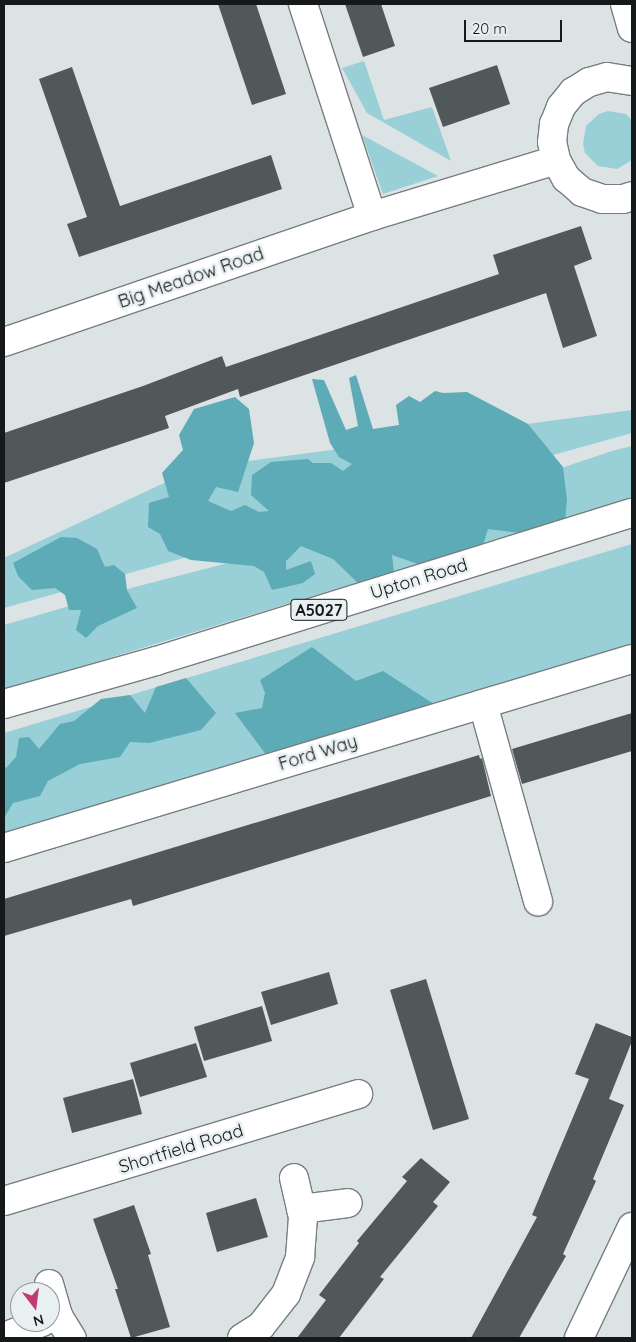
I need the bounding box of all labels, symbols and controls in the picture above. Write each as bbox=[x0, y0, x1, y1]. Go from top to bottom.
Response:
scale bar bbox=[466, 10, 564, 42]
text: 20 m bbox=[472, 19, 507, 38]
street label: Big Meadow Road bbox=[115, 243, 267, 313]
street label: Upton Road bbox=[368, 554, 470, 604]
road number: A5027 bbox=[290, 596, 348, 624]
street label: Ford Way bbox=[276, 731, 360, 775]
street label: Shortfield Road bbox=[116, 1120, 246, 1178]
north arrow bbox=[10, 1282, 60, 1332]
text: N bbox=[31, 1310, 46, 1331]

